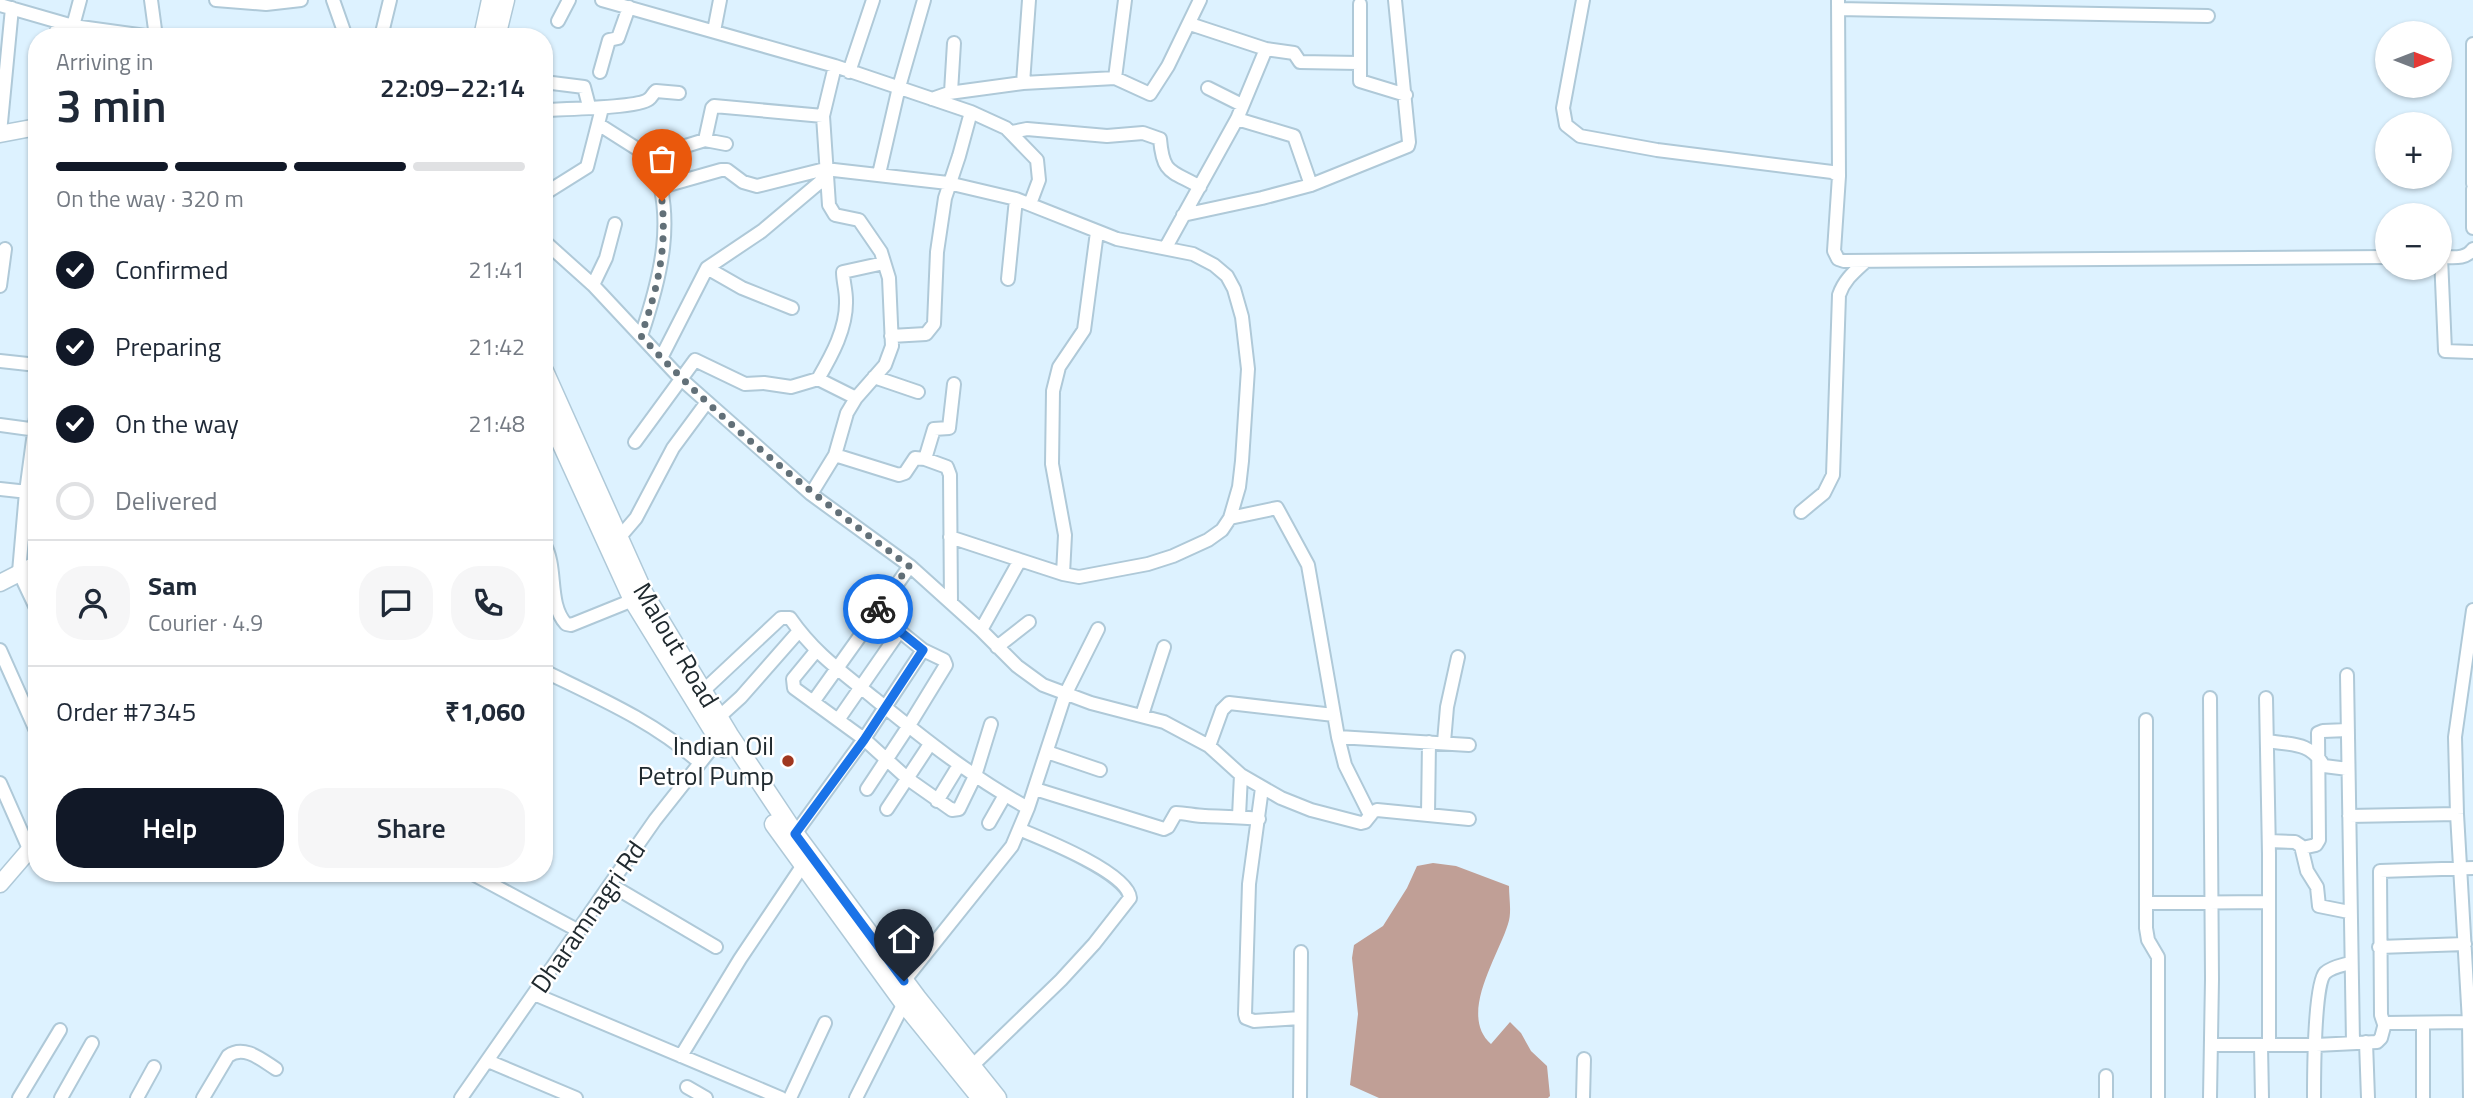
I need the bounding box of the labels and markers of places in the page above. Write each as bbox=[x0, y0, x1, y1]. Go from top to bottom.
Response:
pin bbox=[632, 129, 692, 201]
place label: Indian Oil Petrol Pump bbox=[638, 726, 774, 795]
marker: Indian Oil Petrol Pump bbox=[780, 753, 796, 769]
pin bbox=[874, 909, 934, 981]

